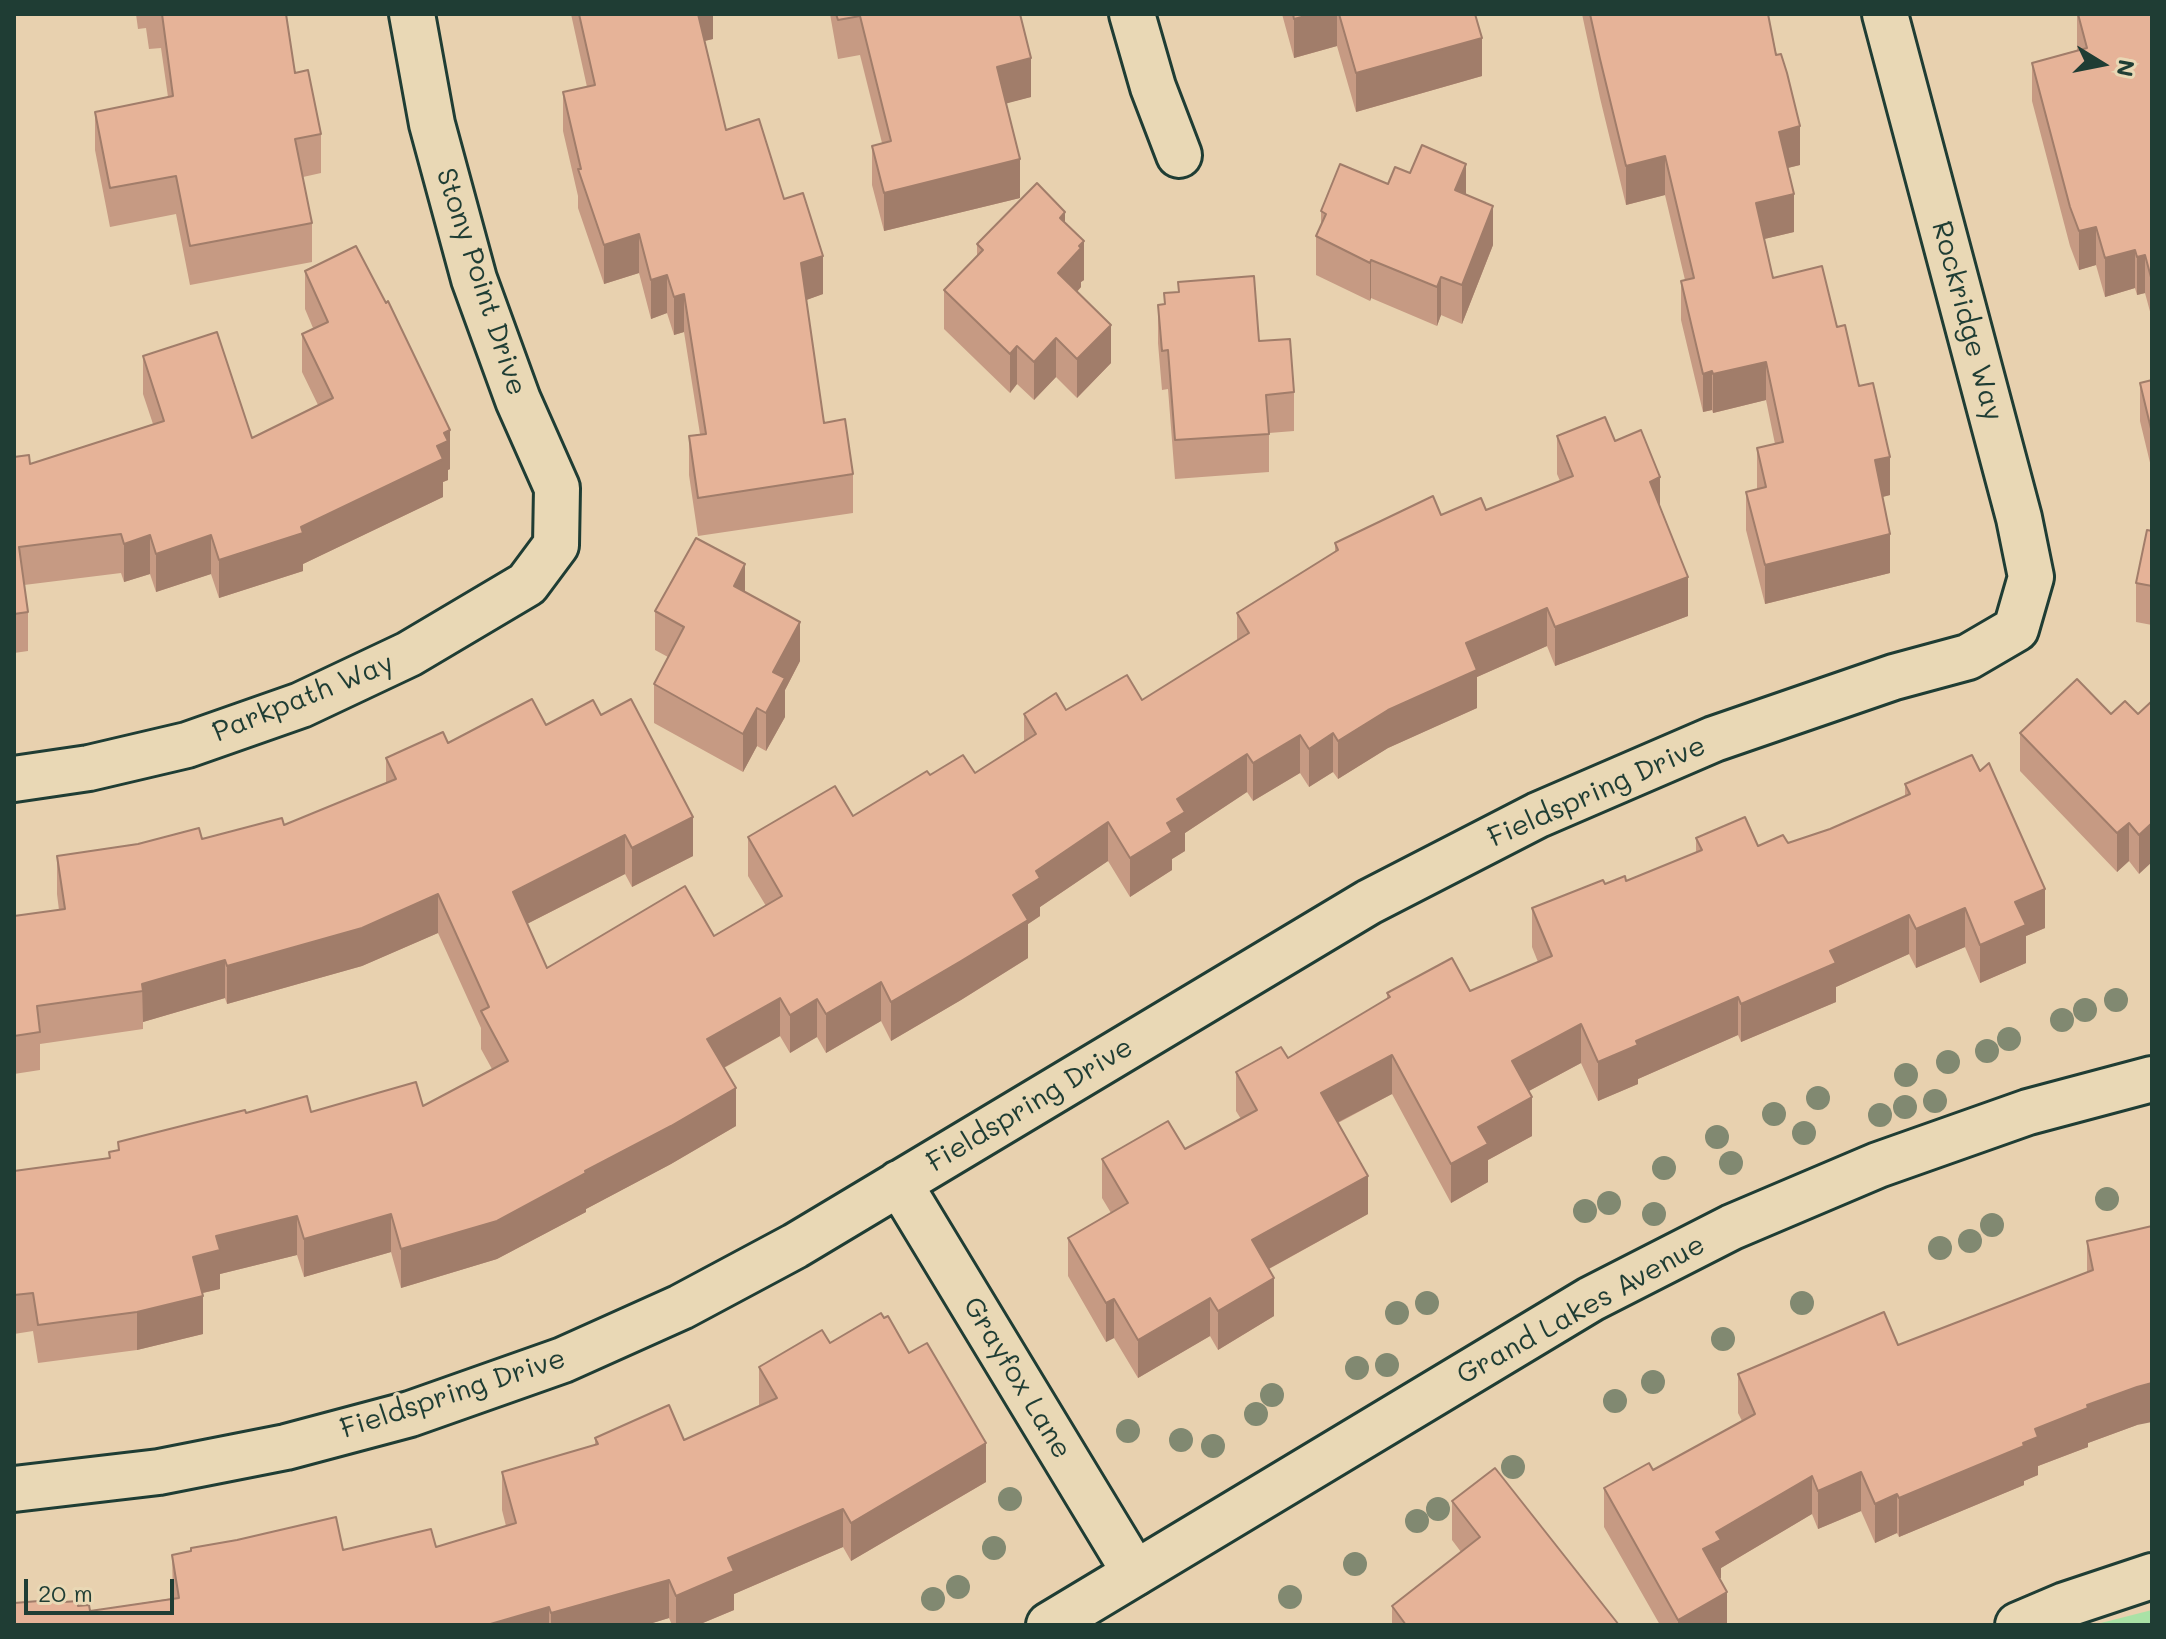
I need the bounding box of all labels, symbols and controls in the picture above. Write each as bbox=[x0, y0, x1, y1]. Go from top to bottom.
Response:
north arrow bbox=[2062, 24, 2142, 104]
text: N bbox=[2110, 58, 2142, 79]
street label: Stony Point Drive bbox=[428, 164, 534, 400]
street label: Rockridge Way bbox=[1924, 217, 2010, 425]
street label: Parkpath Way bbox=[208, 646, 398, 750]
street label: Fieldspring Drive bbox=[1483, 729, 1711, 855]
street label: Fieldspring Drive bbox=[921, 1030, 1139, 1180]
street label: Grand Lakes Avenue bbox=[1451, 1228, 1711, 1392]
street label: Grayfox Lane bbox=[956, 1291, 1078, 1465]
street label: Fieldspring Drive bbox=[336, 1342, 570, 1446]
scale bar bbox=[28, 1563, 178, 1613]
text: 20 m bbox=[38, 1577, 93, 1608]

